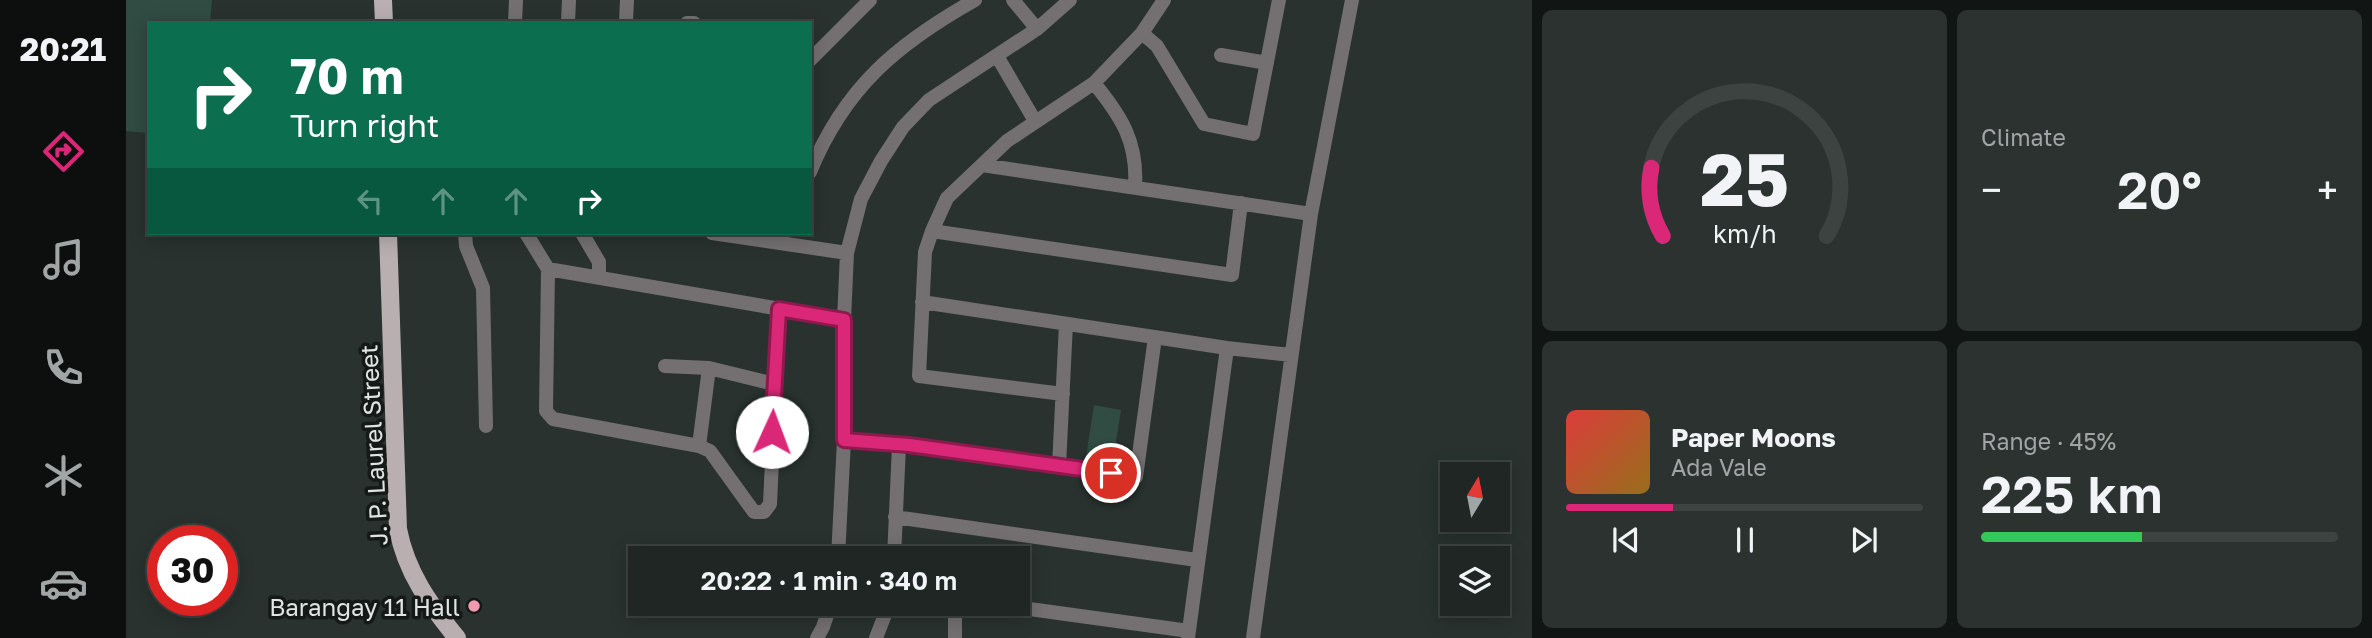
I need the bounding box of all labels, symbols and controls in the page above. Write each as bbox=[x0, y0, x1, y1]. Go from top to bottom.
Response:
text: 20:21 bbox=[20, 30, 106, 68]
text: 70 m bbox=[290, 46, 404, 105]
icon: right bbox=[175, 49, 266, 140]
text: Turn right bbox=[290, 106, 439, 144]
text: Climate bbox=[1981, 123, 2066, 151]
icon: directions bbox=[39, 127, 88, 176]
text: 25 bbox=[1700, 136, 1789, 223]
text: 20° bbox=[2117, 158, 2202, 220]
text: − bbox=[1981, 167, 2002, 212]
text: + bbox=[2317, 167, 2338, 212]
icon: left bbox=[351, 182, 389, 220]
icon: ahead bbox=[424, 182, 462, 220]
icon: ahead bbox=[497, 182, 535, 220]
icon: right bbox=[570, 182, 608, 220]
text: km/h bbox=[1713, 218, 1776, 249]
icon: music bbox=[39, 235, 88, 284]
icon: phone bbox=[39, 343, 88, 392]
street label: J. P. Laurel Street bbox=[353, 344, 393, 546]
position arrow bbox=[735, 395, 809, 469]
text: Paper Moons bbox=[1671, 422, 1836, 453]
text: Range · 45% bbox=[1981, 427, 2116, 455]
pin bbox=[1081, 443, 1141, 503]
icon: climate bbox=[39, 451, 88, 500]
text: Ada Vale bbox=[1671, 453, 1767, 481]
icon: arrive bbox=[1092, 454, 1130, 492]
north arrow bbox=[1440, 462, 1510, 532]
map controls bbox=[1440, 462, 1510, 616]
text: 225 km bbox=[1981, 462, 2163, 524]
icon: previous bbox=[1607, 521, 1645, 559]
icon: pause bbox=[1726, 521, 1764, 559]
icon: next bbox=[1845, 521, 1883, 559]
speed limit sign: 30 bbox=[147, 525, 238, 616]
button: layers bbox=[1440, 546, 1510, 616]
icon: car bbox=[39, 559, 88, 608]
text: 20:22 · 1 min · 340 m bbox=[701, 565, 957, 596]
place label: Barangay 11 Hall bbox=[269, 592, 460, 621]
marker: Barangay 11 Hall bbox=[466, 598, 482, 614]

